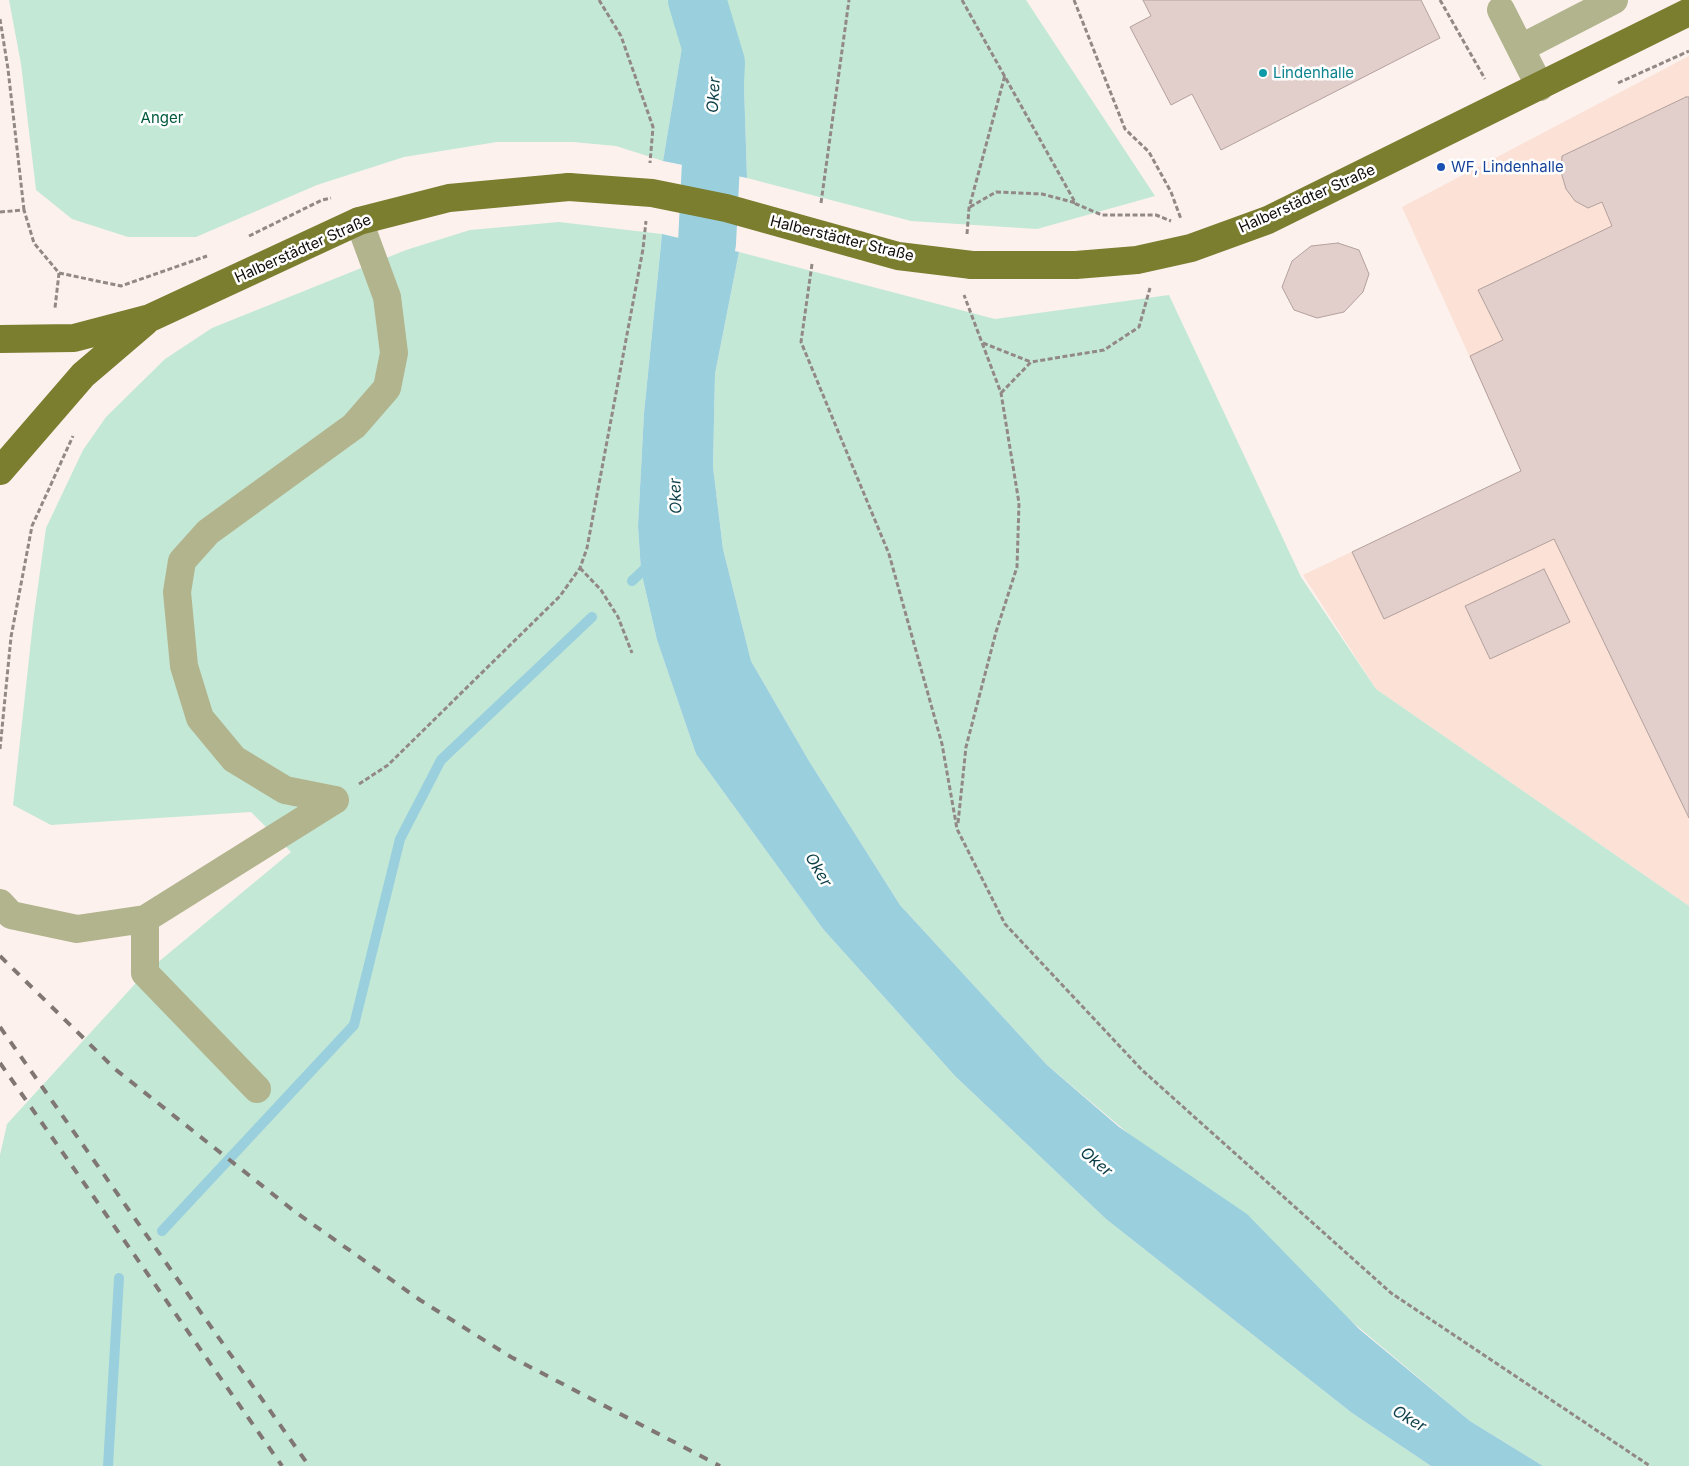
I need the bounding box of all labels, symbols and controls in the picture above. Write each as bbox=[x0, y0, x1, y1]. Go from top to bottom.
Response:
place label: Lindenhalle bbox=[1273, 64, 1354, 82]
marker: Lindenhalle bbox=[1257, 67, 1269, 79]
water label: Oker bbox=[703, 77, 725, 113]
park label: Anger bbox=[141, 109, 183, 127]
place label: WF, Lindenhalle bbox=[1451, 158, 1564, 176]
street label: Halberstädter Straße bbox=[1236, 161, 1378, 237]
marker: WF, Lindenhalle bbox=[1435, 161, 1447, 173]
street label: Halberstädter Straße bbox=[232, 211, 374, 287]
street label: Halberstädter Straße bbox=[768, 212, 916, 266]
water label: Oker bbox=[666, 478, 686, 514]
water label: Oker bbox=[801, 850, 835, 890]
water label: Oker bbox=[1076, 1143, 1116, 1181]
water label: Oker bbox=[1389, 1402, 1429, 1436]

